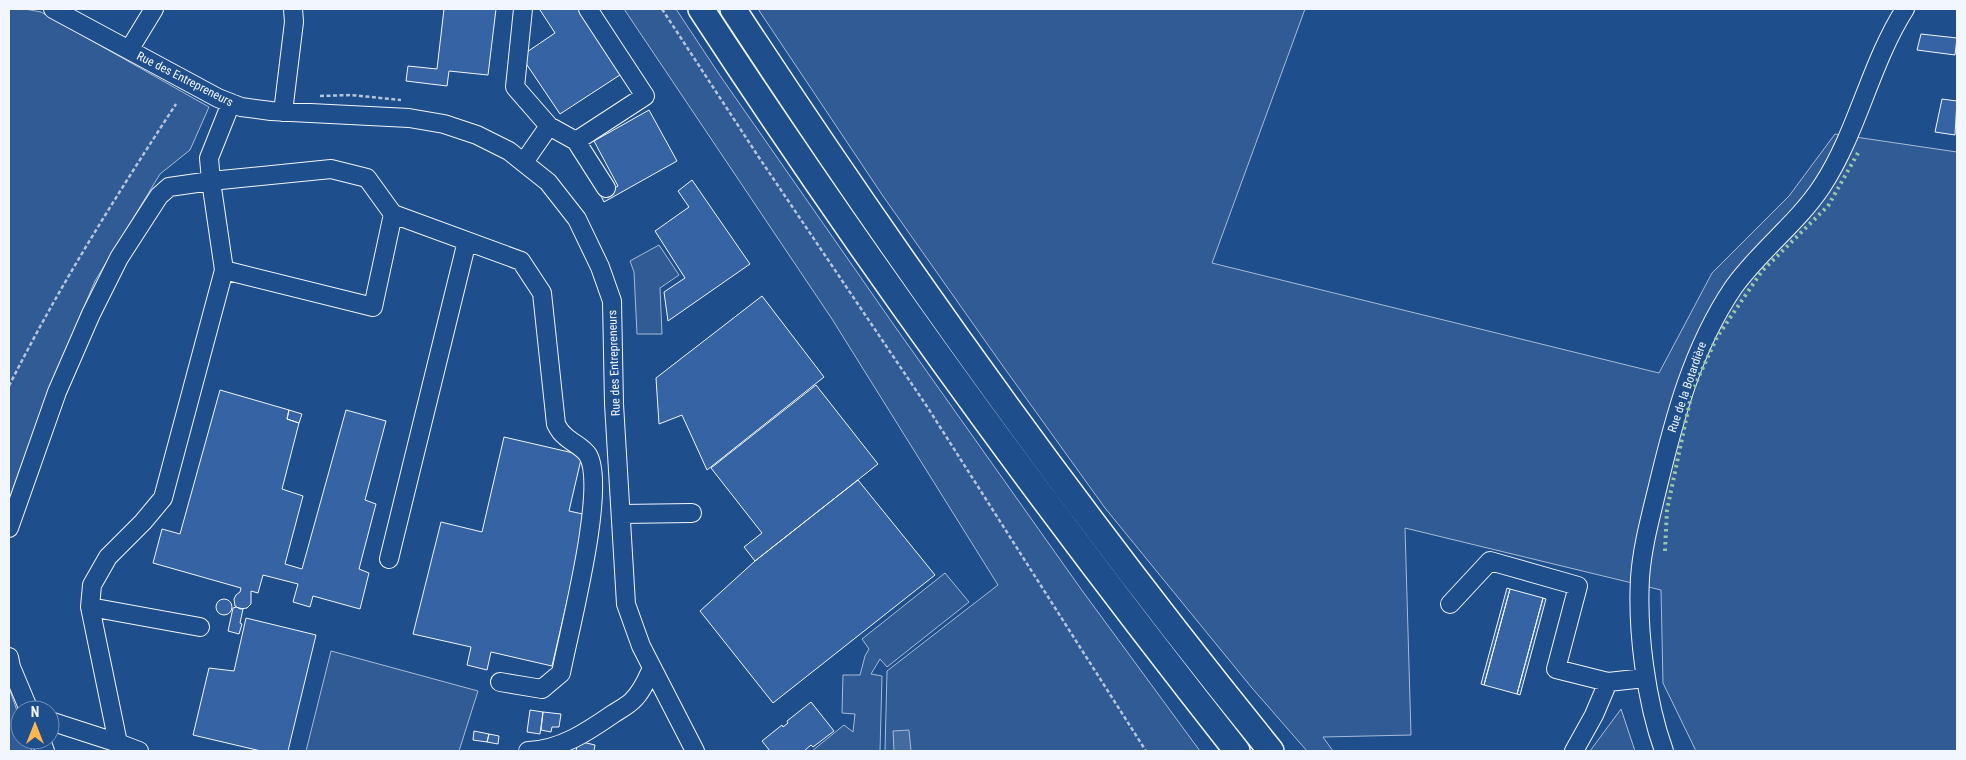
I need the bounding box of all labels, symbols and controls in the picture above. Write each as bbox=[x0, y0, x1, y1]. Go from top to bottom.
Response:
street label: Rue des Entrepreneurs bbox=[134, 49, 236, 109]
street label: Rue des Entrepreneurs bbox=[605, 310, 623, 416]
street label: Rue de la Botardière bbox=[1665, 339, 1709, 434]
north arrow bbox=[10, 700, 60, 750]
text: N bbox=[31, 704, 39, 720]

